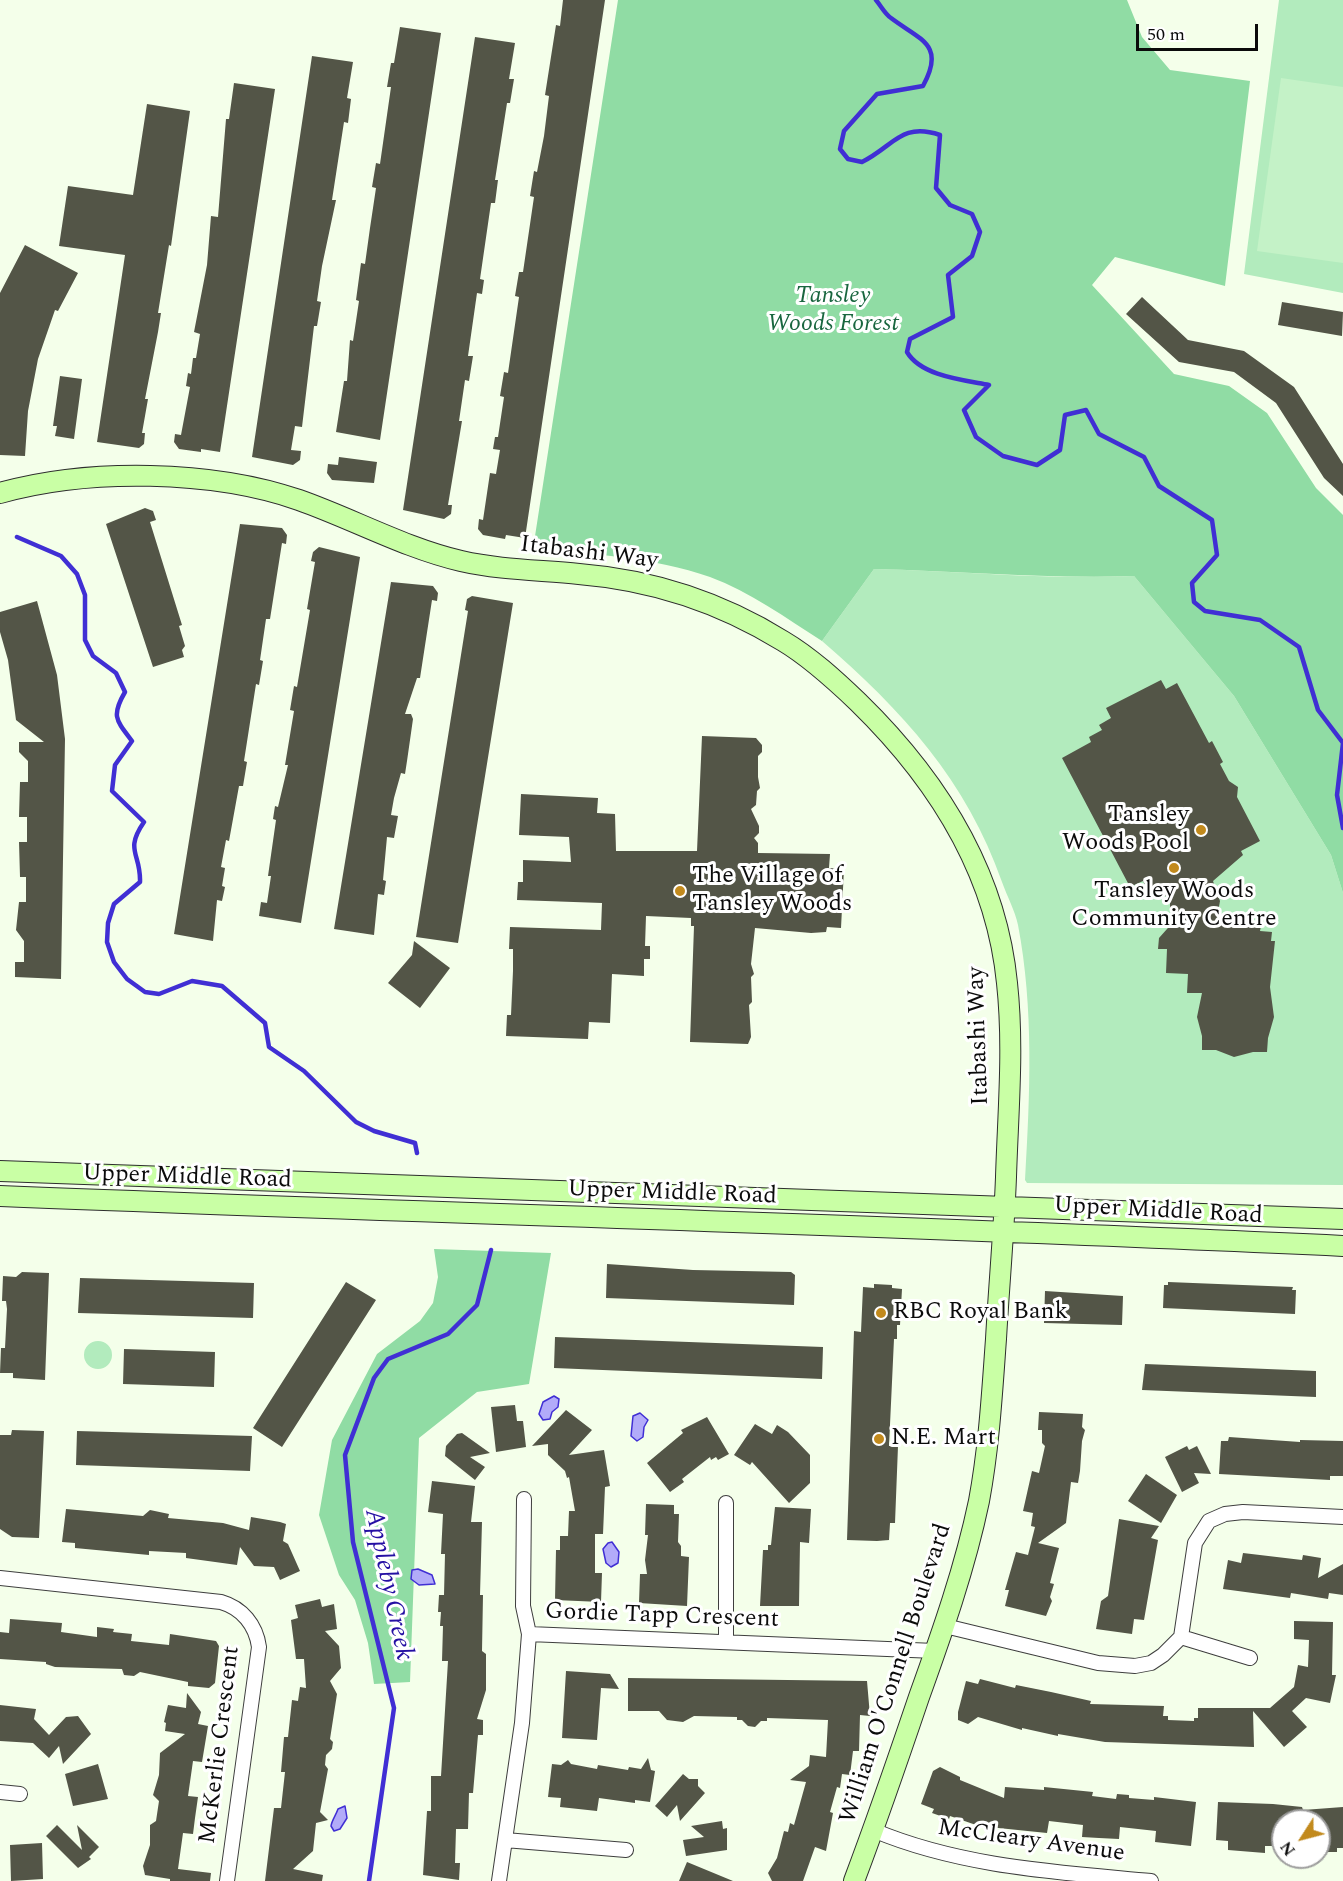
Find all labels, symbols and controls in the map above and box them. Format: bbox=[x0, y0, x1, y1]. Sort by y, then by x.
scale bar bbox=[1139, 12, 1260, 50]
text: 50 m bbox=[1147, 21, 1185, 48]
park label: Tansley Woods Forest bbox=[767, 283, 899, 339]
street label: Itabashi Way bbox=[518, 531, 660, 577]
place label: Tansley Woods Pool bbox=[1062, 802, 1189, 858]
marker: Tansley Woods Pool bbox=[1194, 823, 1208, 837]
marker: Tansley Woods Community Centre bbox=[1167, 861, 1181, 875]
place label: The Village of Tansley Woods bbox=[692, 863, 852, 919]
place label: Tansley Woods Community Centre bbox=[1071, 878, 1277, 934]
marker: The Village of Tansley Woods bbox=[673, 884, 687, 898]
street label: Itabashi Way bbox=[963, 966, 997, 1106]
street label: Upper Middle Road bbox=[82, 1160, 292, 1196]
street label: Upper Middle Road bbox=[567, 1176, 777, 1212]
street label: Upper Middle Road bbox=[1053, 1192, 1263, 1232]
place label: RBC Royal Bank bbox=[893, 1299, 1068, 1327]
marker: RBC Royal Bank bbox=[874, 1306, 888, 1320]
place label: N.E. Mart bbox=[891, 1425, 996, 1453]
marker: N.E. Mart bbox=[872, 1432, 886, 1446]
water label: Appleby Creek bbox=[356, 1506, 418, 1664]
street label: William O'Connell Boulevard bbox=[835, 1520, 959, 1828]
street label: Gordie Tapp Crescent bbox=[544, 1599, 780, 1635]
street label: McKerlie Crescent bbox=[195, 1644, 247, 1846]
north arrow bbox=[1271, 1809, 1331, 1869]
street label: McCleary Avenue bbox=[936, 1815, 1126, 1869]
text: N bbox=[1275, 1836, 1302, 1861]

